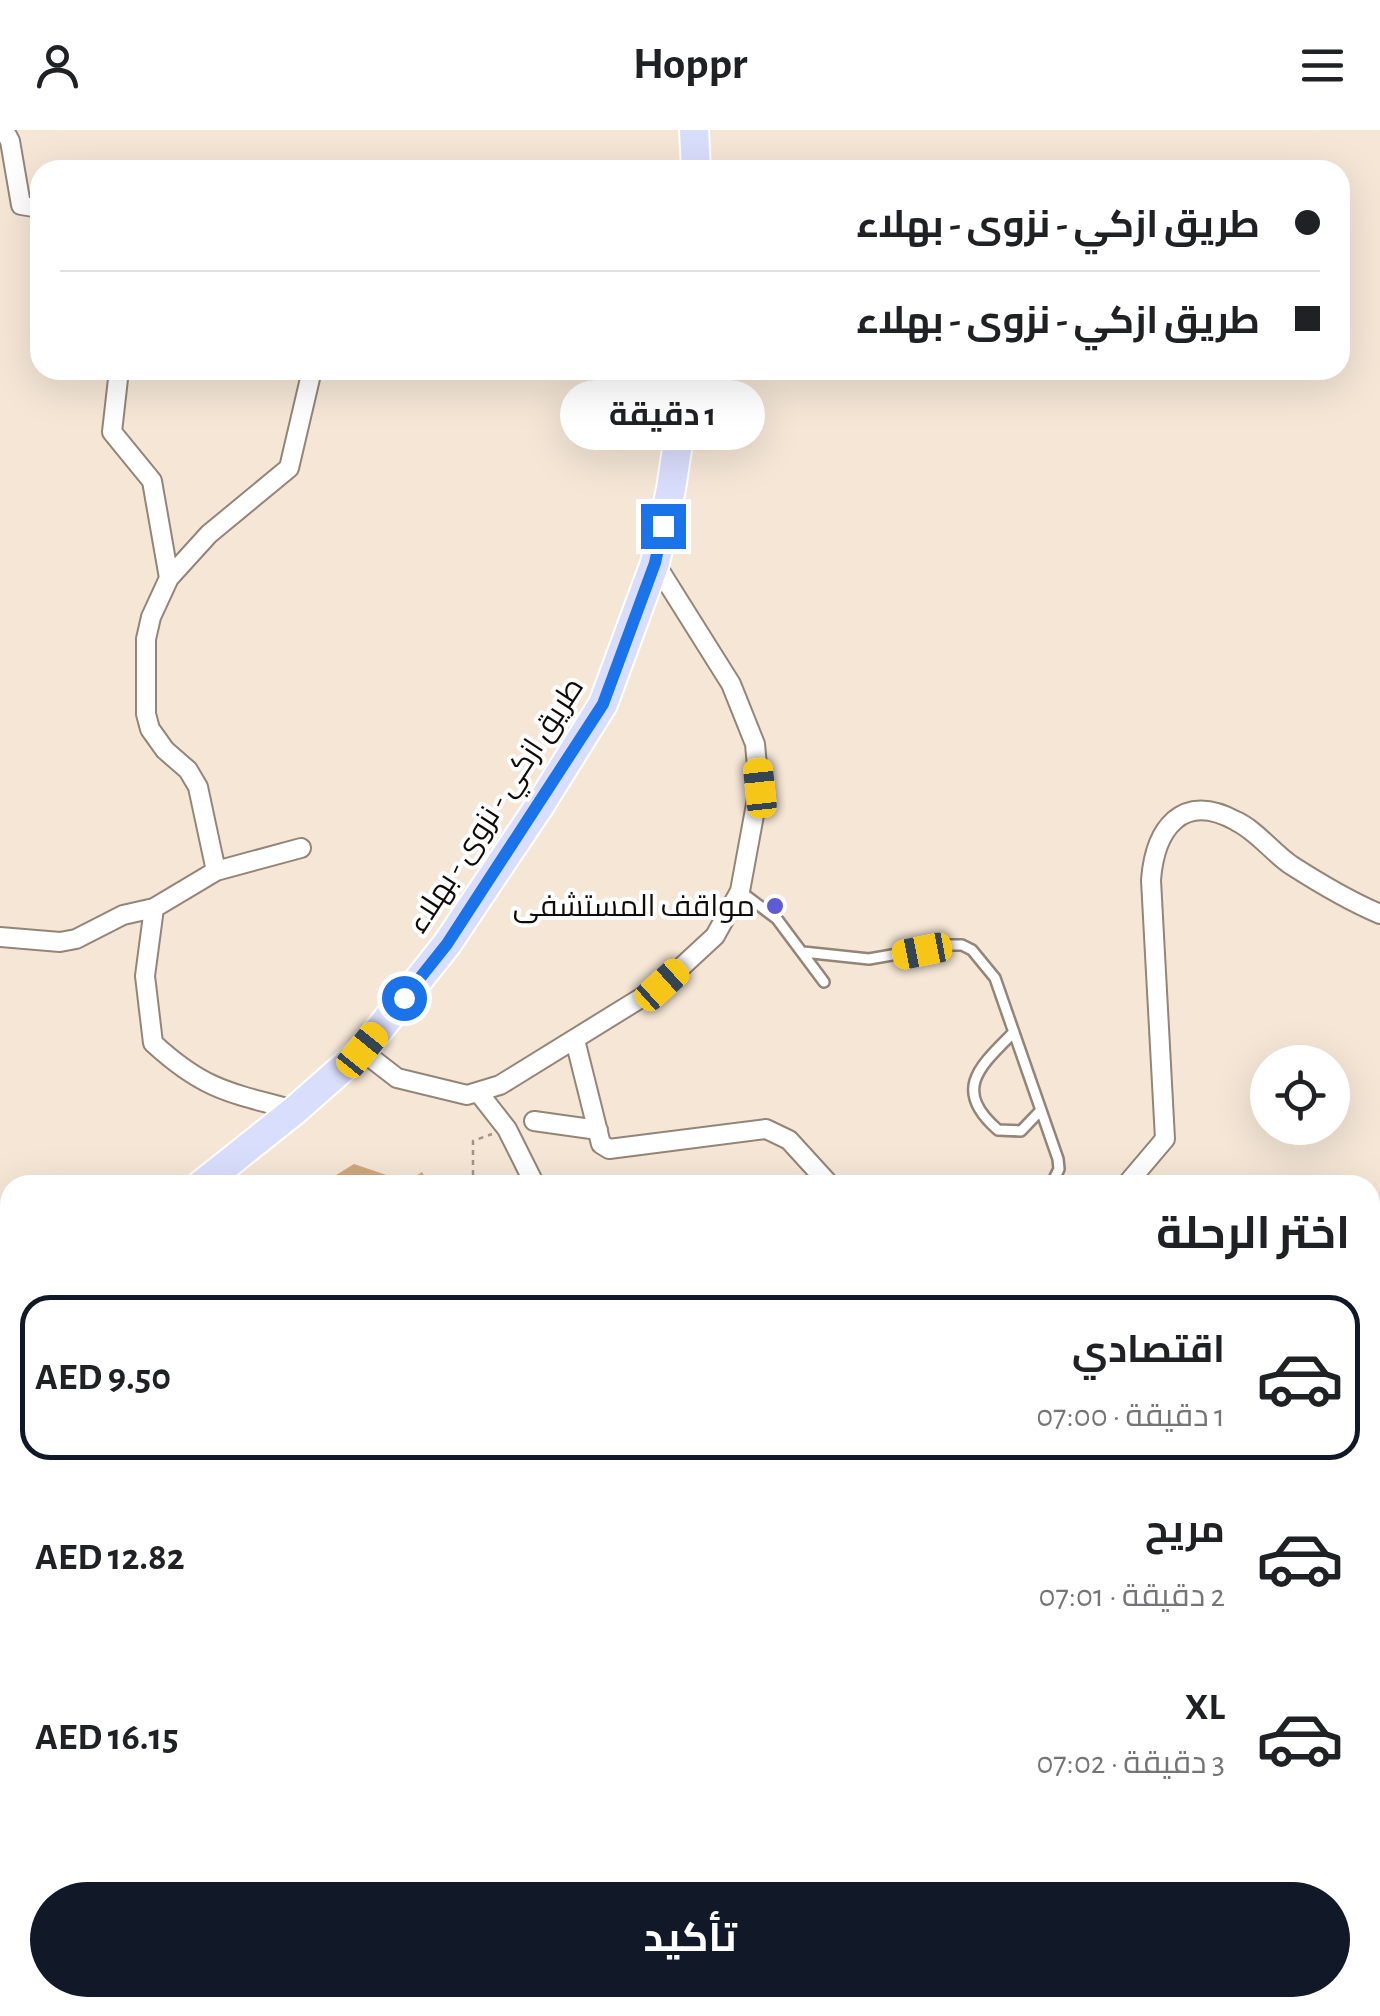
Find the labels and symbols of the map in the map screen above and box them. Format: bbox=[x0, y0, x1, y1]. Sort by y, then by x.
callout: 1 دقيقة bbox=[560, 381, 766, 451]
route end bbox=[641, 504, 686, 549]
street label: طريق ازكي - نزوى - بهلاء bbox=[402, 673, 595, 942]
car bbox=[742, 757, 778, 819]
place label: مواقف المستشفى bbox=[513, 892, 755, 924]
marker: مواقف المستشفى bbox=[764, 895, 786, 917]
car bbox=[890, 931, 954, 971]
car bbox=[630, 954, 694, 1016]
route start bbox=[382, 976, 427, 1021]
car bbox=[331, 1017, 393, 1083]

